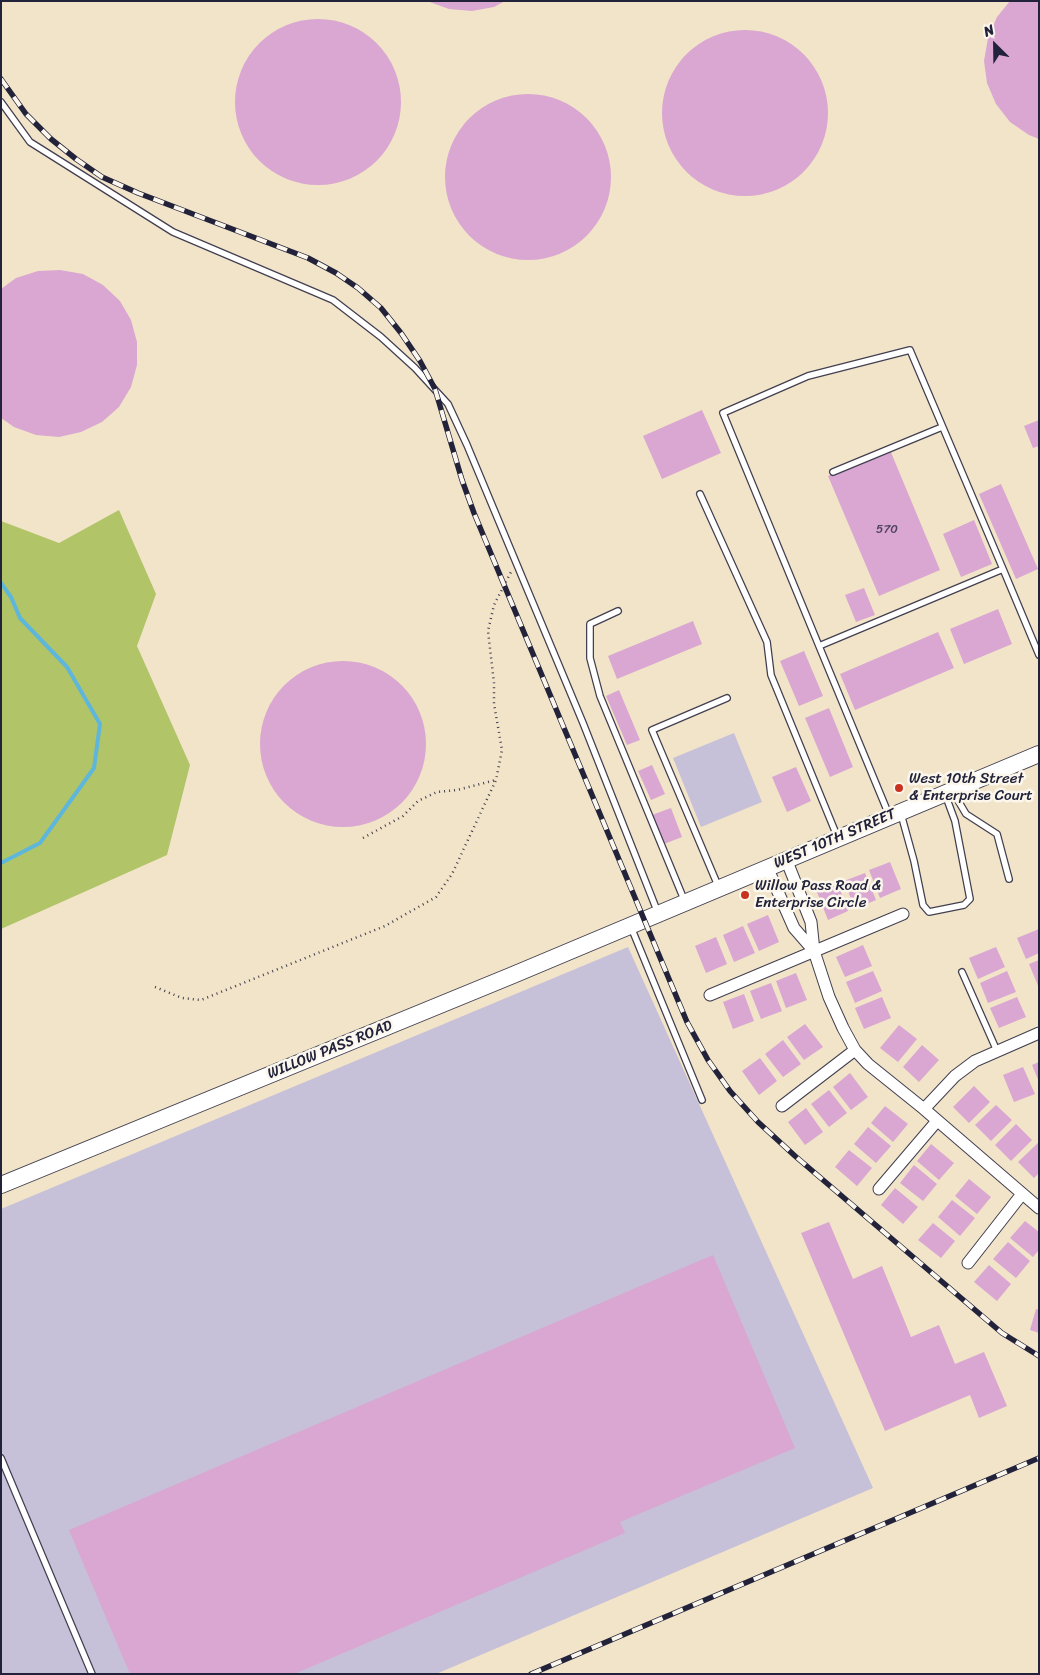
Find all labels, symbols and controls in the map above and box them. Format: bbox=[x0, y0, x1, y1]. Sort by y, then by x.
text: N bbox=[980, 17, 998, 44]
north arrow bbox=[970, 20, 1020, 70]
house number: 570 bbox=[876, 523, 898, 537]
place label: West 10th Street & Enterprise Court bbox=[909, 770, 1032, 805]
marker: West 10th Street & Enterprise Court bbox=[893, 782, 905, 794]
street label: WEST 10TH STREET bbox=[771, 805, 899, 873]
place label: Willow Pass Road & Enterprise Circle bbox=[755, 877, 881, 912]
marker: Willow Pass Road & Enterprise Circle bbox=[739, 889, 751, 901]
street label: WILLOW PASS ROAD bbox=[265, 1017, 395, 1083]

